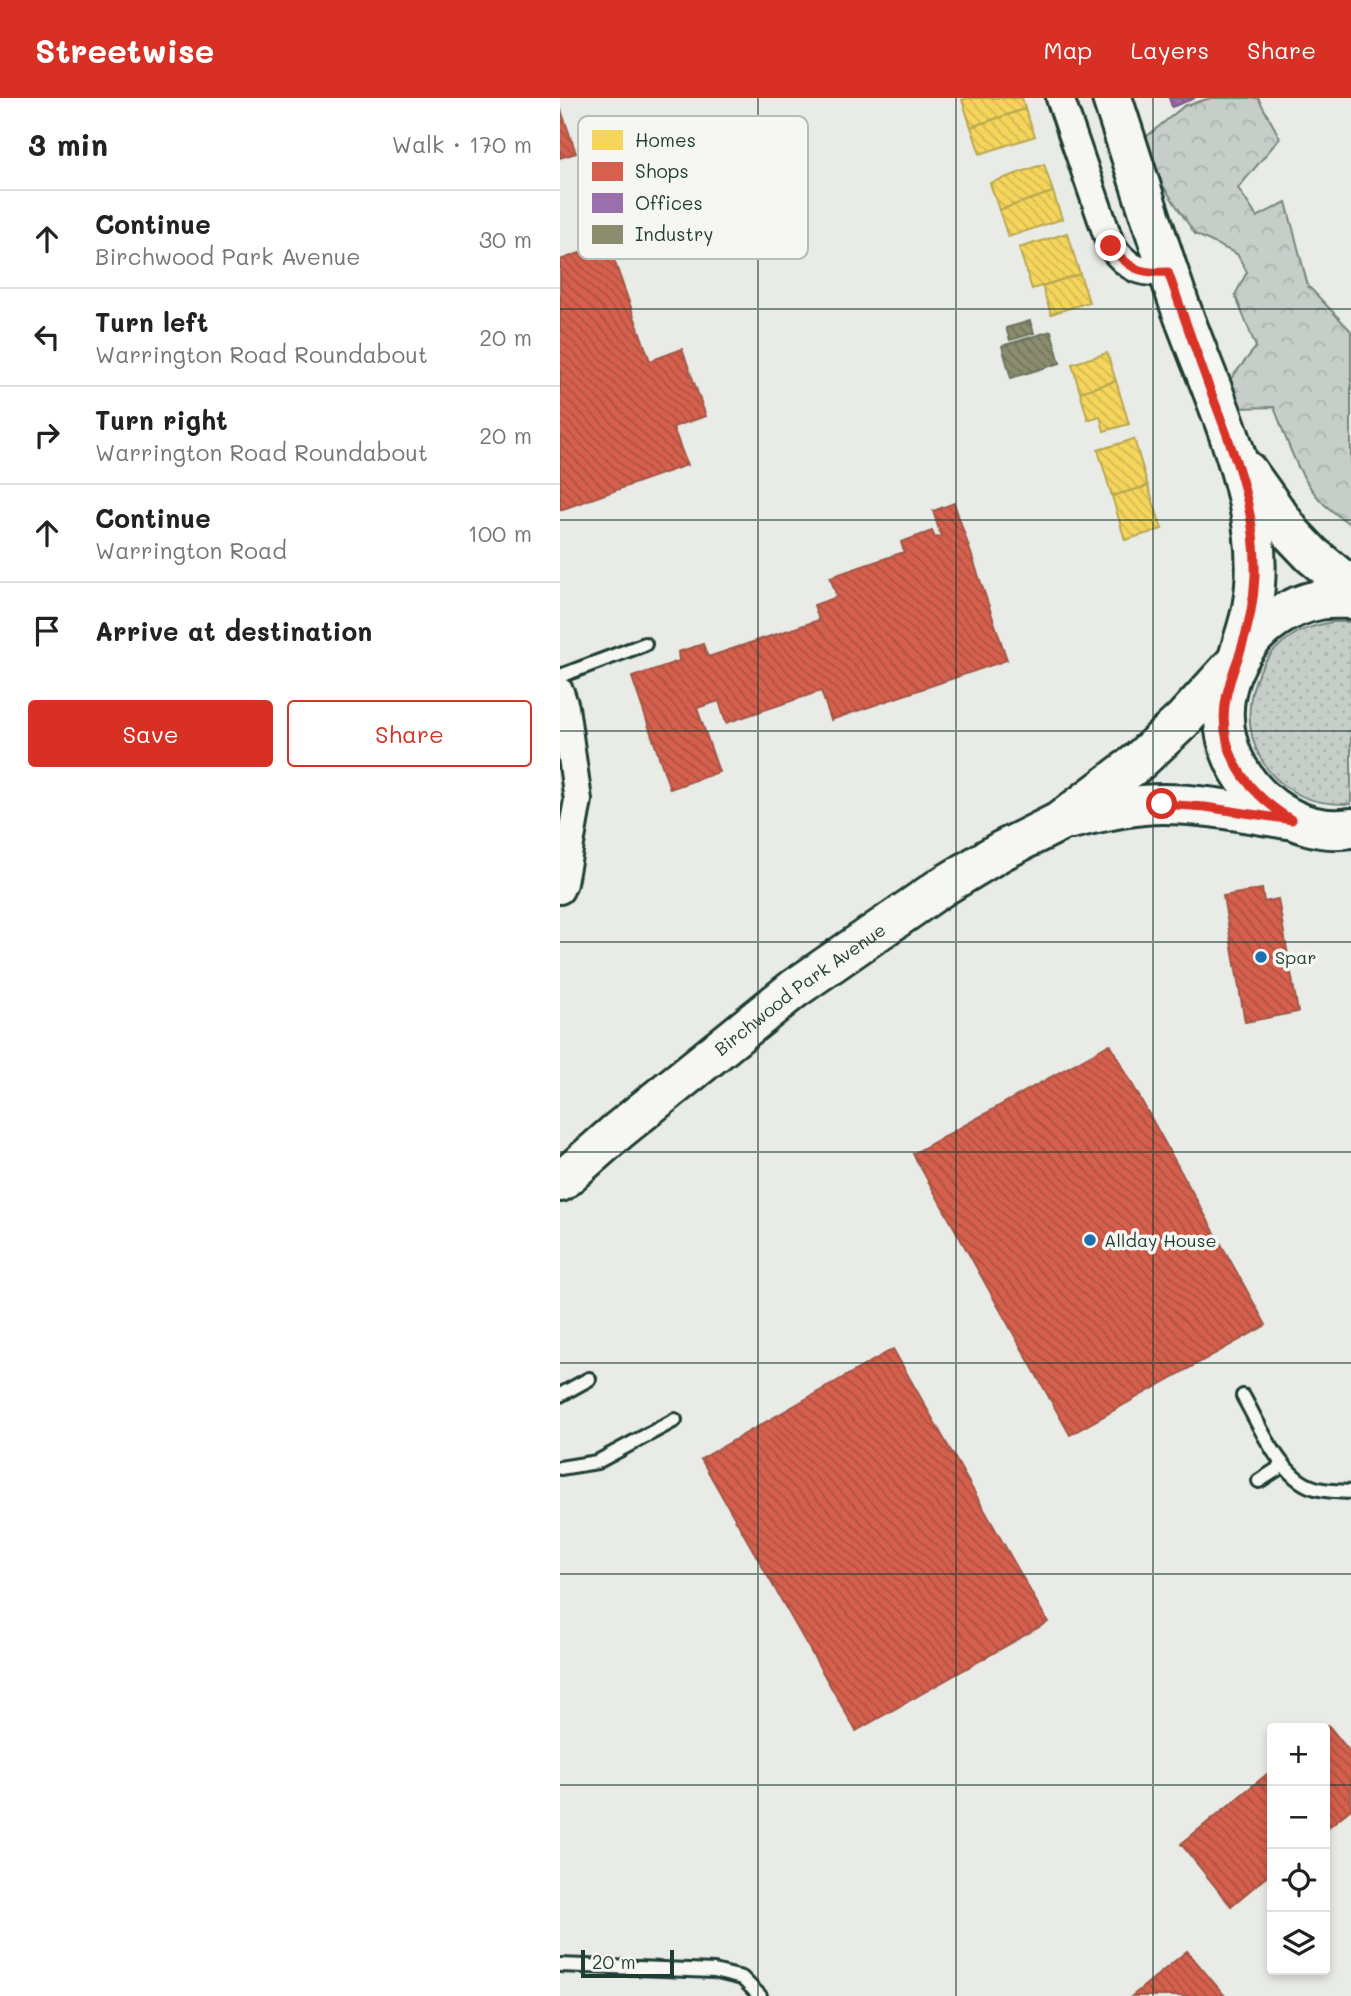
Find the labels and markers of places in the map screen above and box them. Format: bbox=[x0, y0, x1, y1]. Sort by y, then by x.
place label: Spar bbox=[1275, 945, 1317, 969]
marker: Spar bbox=[1253, 949, 1269, 965]
place label: Allday House bbox=[1104, 1228, 1217, 1252]
marker: Allday House bbox=[1082, 1232, 1098, 1248]

